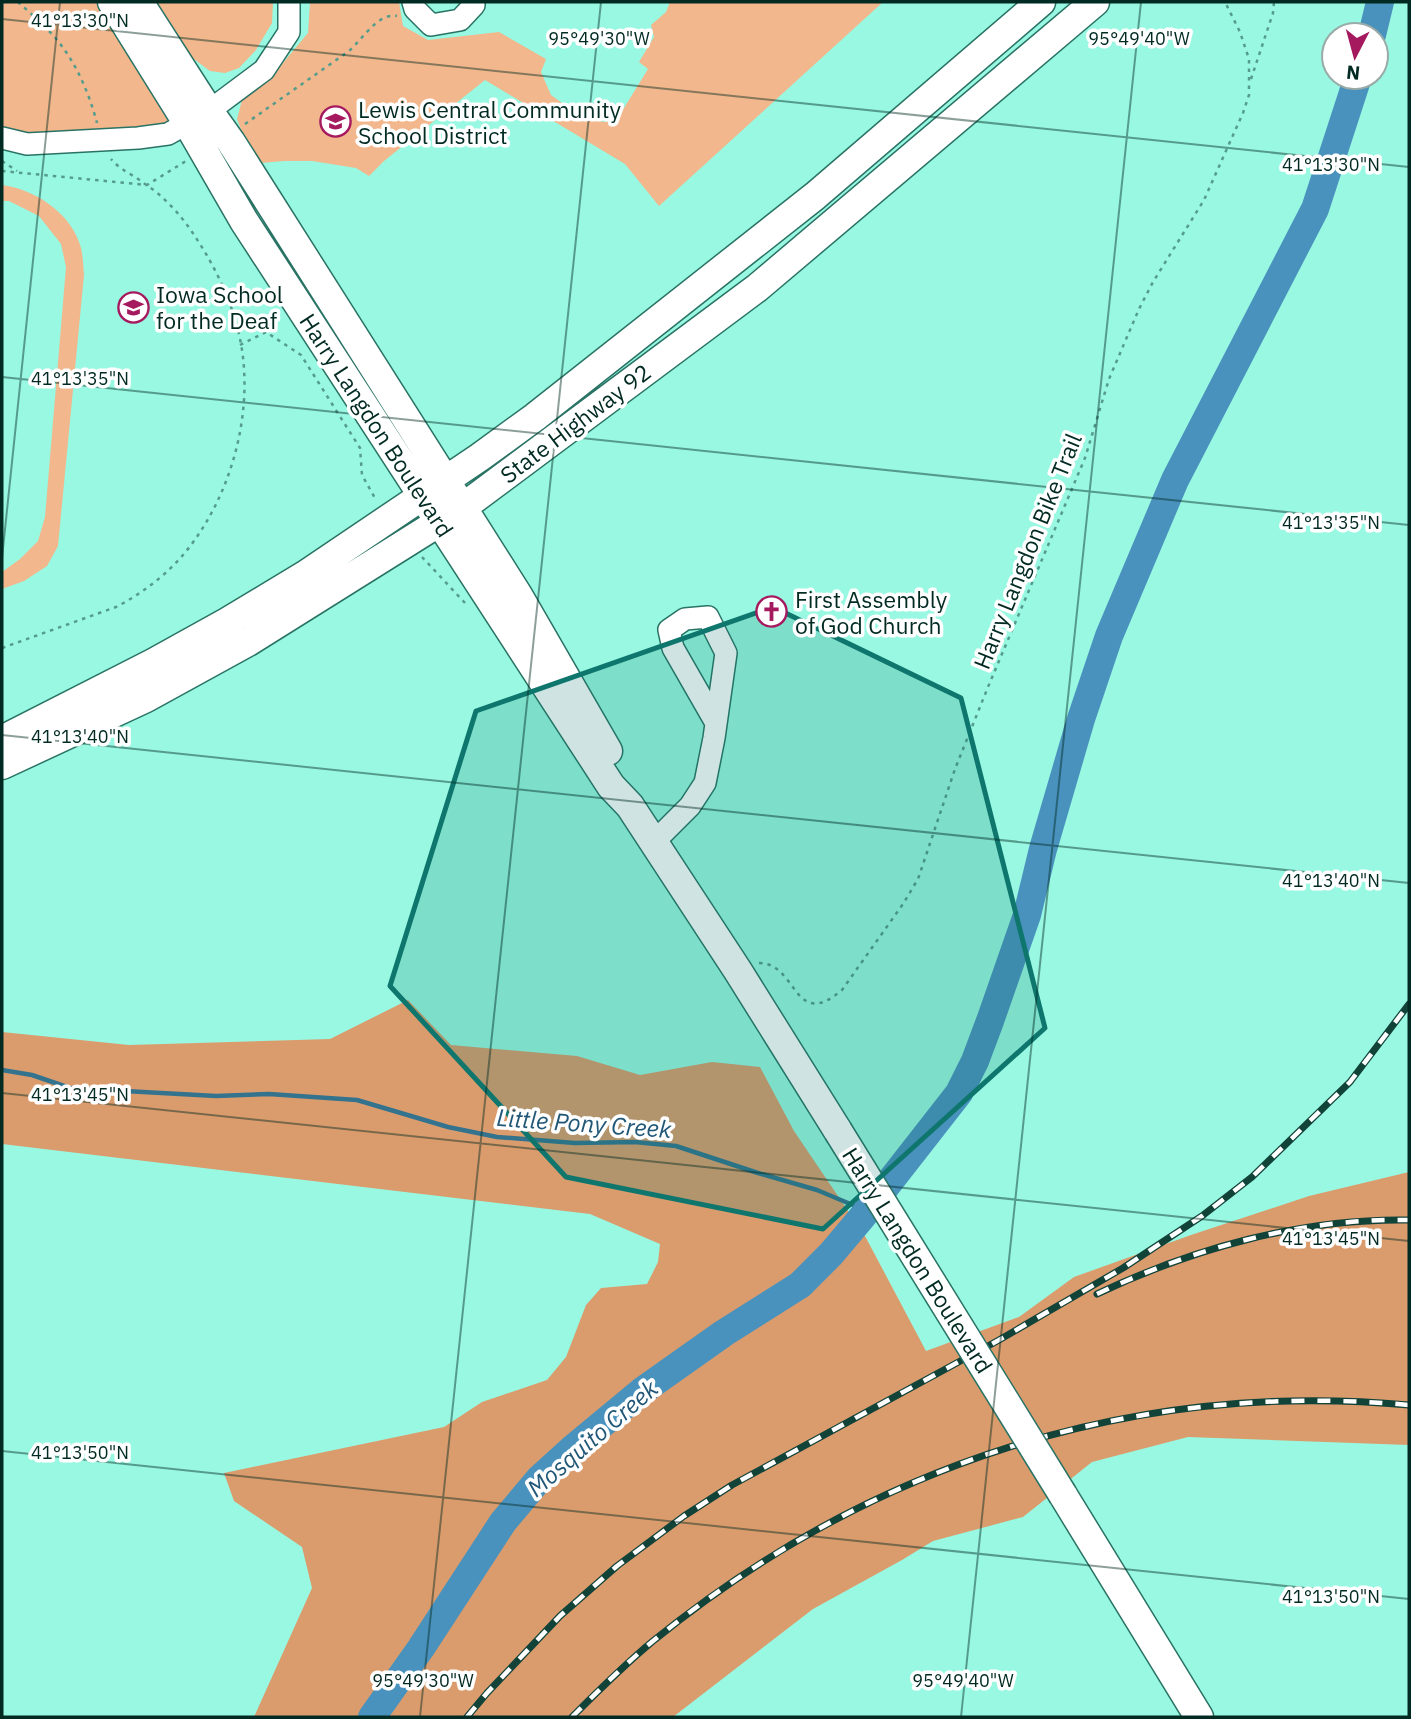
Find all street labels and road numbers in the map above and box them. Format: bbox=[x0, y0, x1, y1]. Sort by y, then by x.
street label: Harry Langdon Boulevard bbox=[293, 307, 461, 543]
street label: State Highway 92 bbox=[494, 357, 656, 489]
street label: Harry Langdon Bike Trail bbox=[966, 429, 1088, 673]
street label: Harry Langdon Boulevard bbox=[836, 1141, 1000, 1379]

